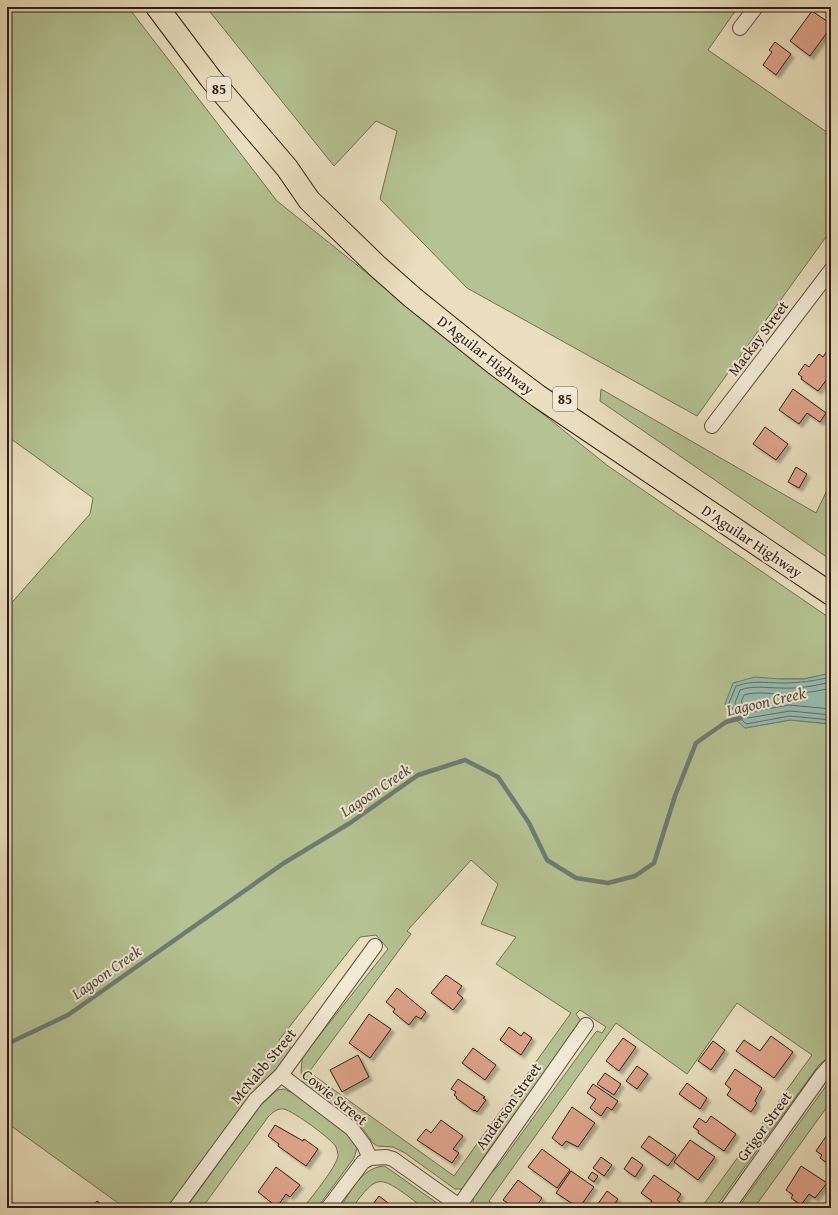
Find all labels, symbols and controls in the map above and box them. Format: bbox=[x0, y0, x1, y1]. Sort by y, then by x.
road number: 85 bbox=[207, 77, 231, 101]
street label: Mackay Street bbox=[723, 295, 794, 380]
street label: D'Aguilar Highway bbox=[433, 310, 539, 400]
road number: 85 bbox=[553, 387, 577, 411]
street label: D'Aguilar Highway bbox=[697, 499, 807, 583]
water label: Lagoon Creek bbox=[723, 680, 809, 722]
water label: Lagoon Creek bbox=[334, 757, 416, 823]
water label: Lagoon Creek bbox=[65, 939, 146, 1006]
street label: McNabb Street bbox=[225, 1023, 301, 1108]
street label: Anderson Street bbox=[470, 1058, 546, 1154]
street label: Cowie Street bbox=[298, 1064, 373, 1130]
street label: Grigor Street bbox=[731, 1086, 797, 1165]

